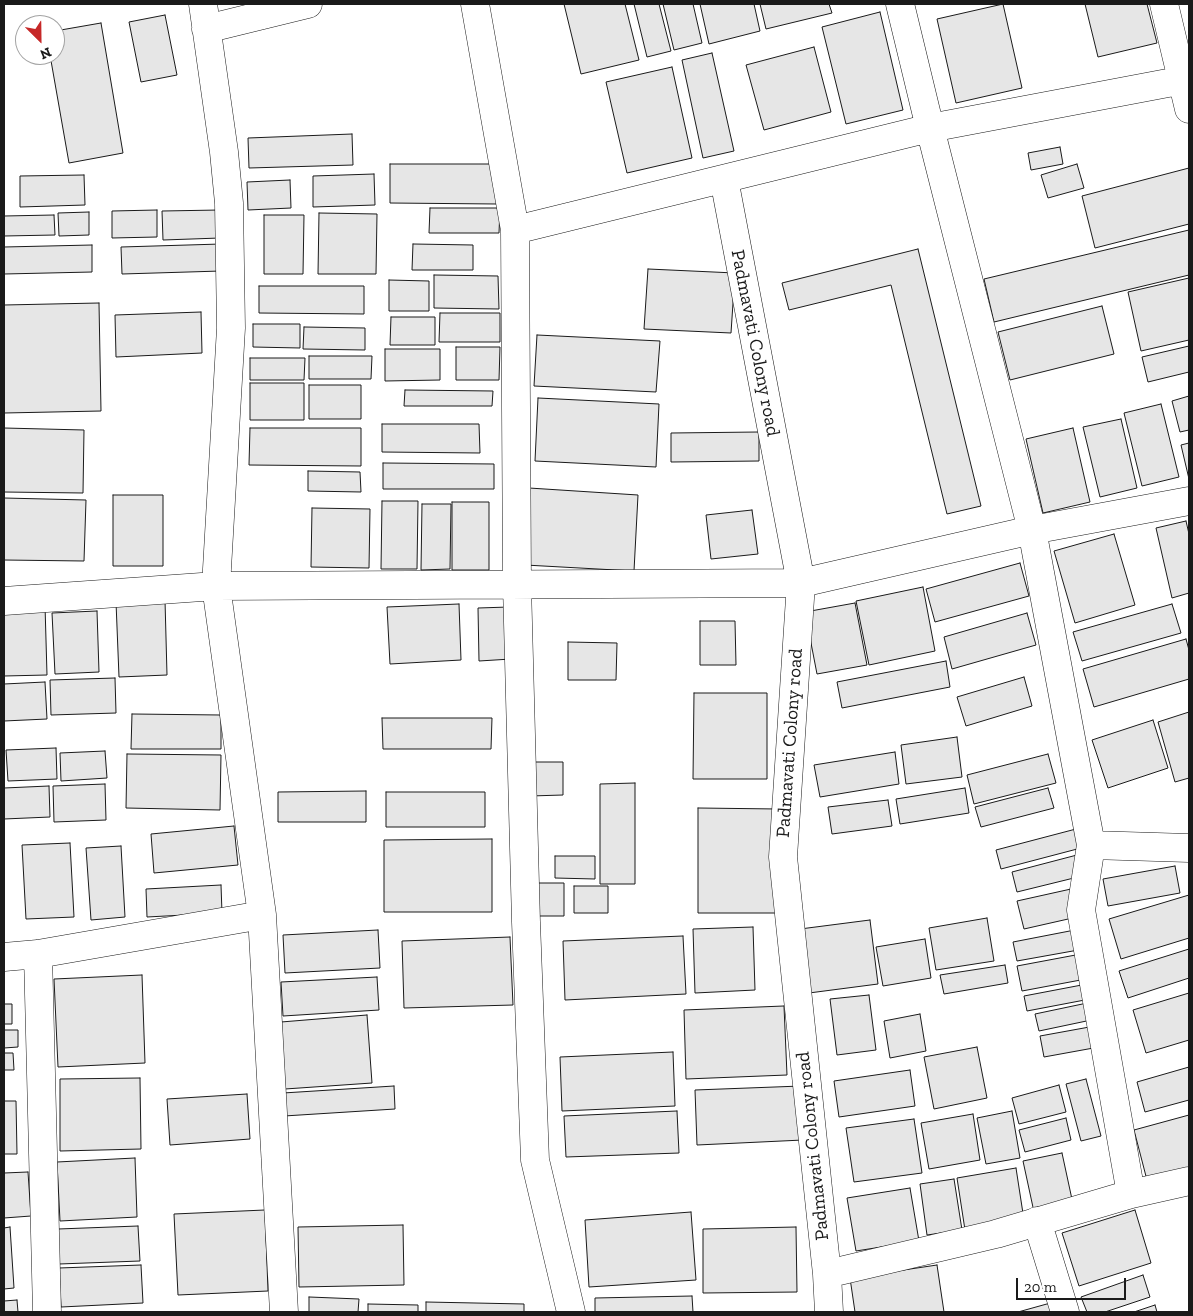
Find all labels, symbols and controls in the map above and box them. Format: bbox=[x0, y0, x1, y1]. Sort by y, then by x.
north arrow bbox=[15, 15, 65, 65]
text: N bbox=[37, 43, 54, 63]
street label: Padmavati Colony road bbox=[726, 248, 784, 438]
street label: Padmavati Colony road bbox=[772, 648, 808, 838]
street label: Padmavati Colony road bbox=[792, 1050, 834, 1242]
scale bar bbox=[1018, 1268, 1128, 1300]
text: 20 m bbox=[1024, 1278, 1057, 1296]

